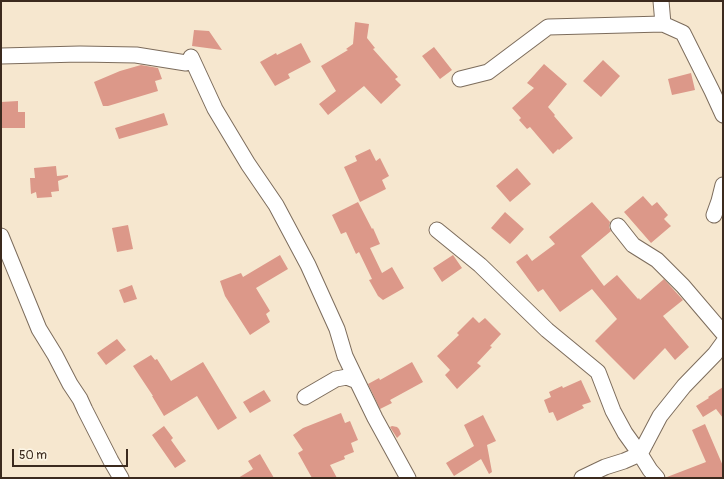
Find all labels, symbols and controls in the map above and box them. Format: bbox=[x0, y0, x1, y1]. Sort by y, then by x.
scale bar bbox=[14, 441, 130, 467]
text: 50 m bbox=[19, 448, 47, 463]

